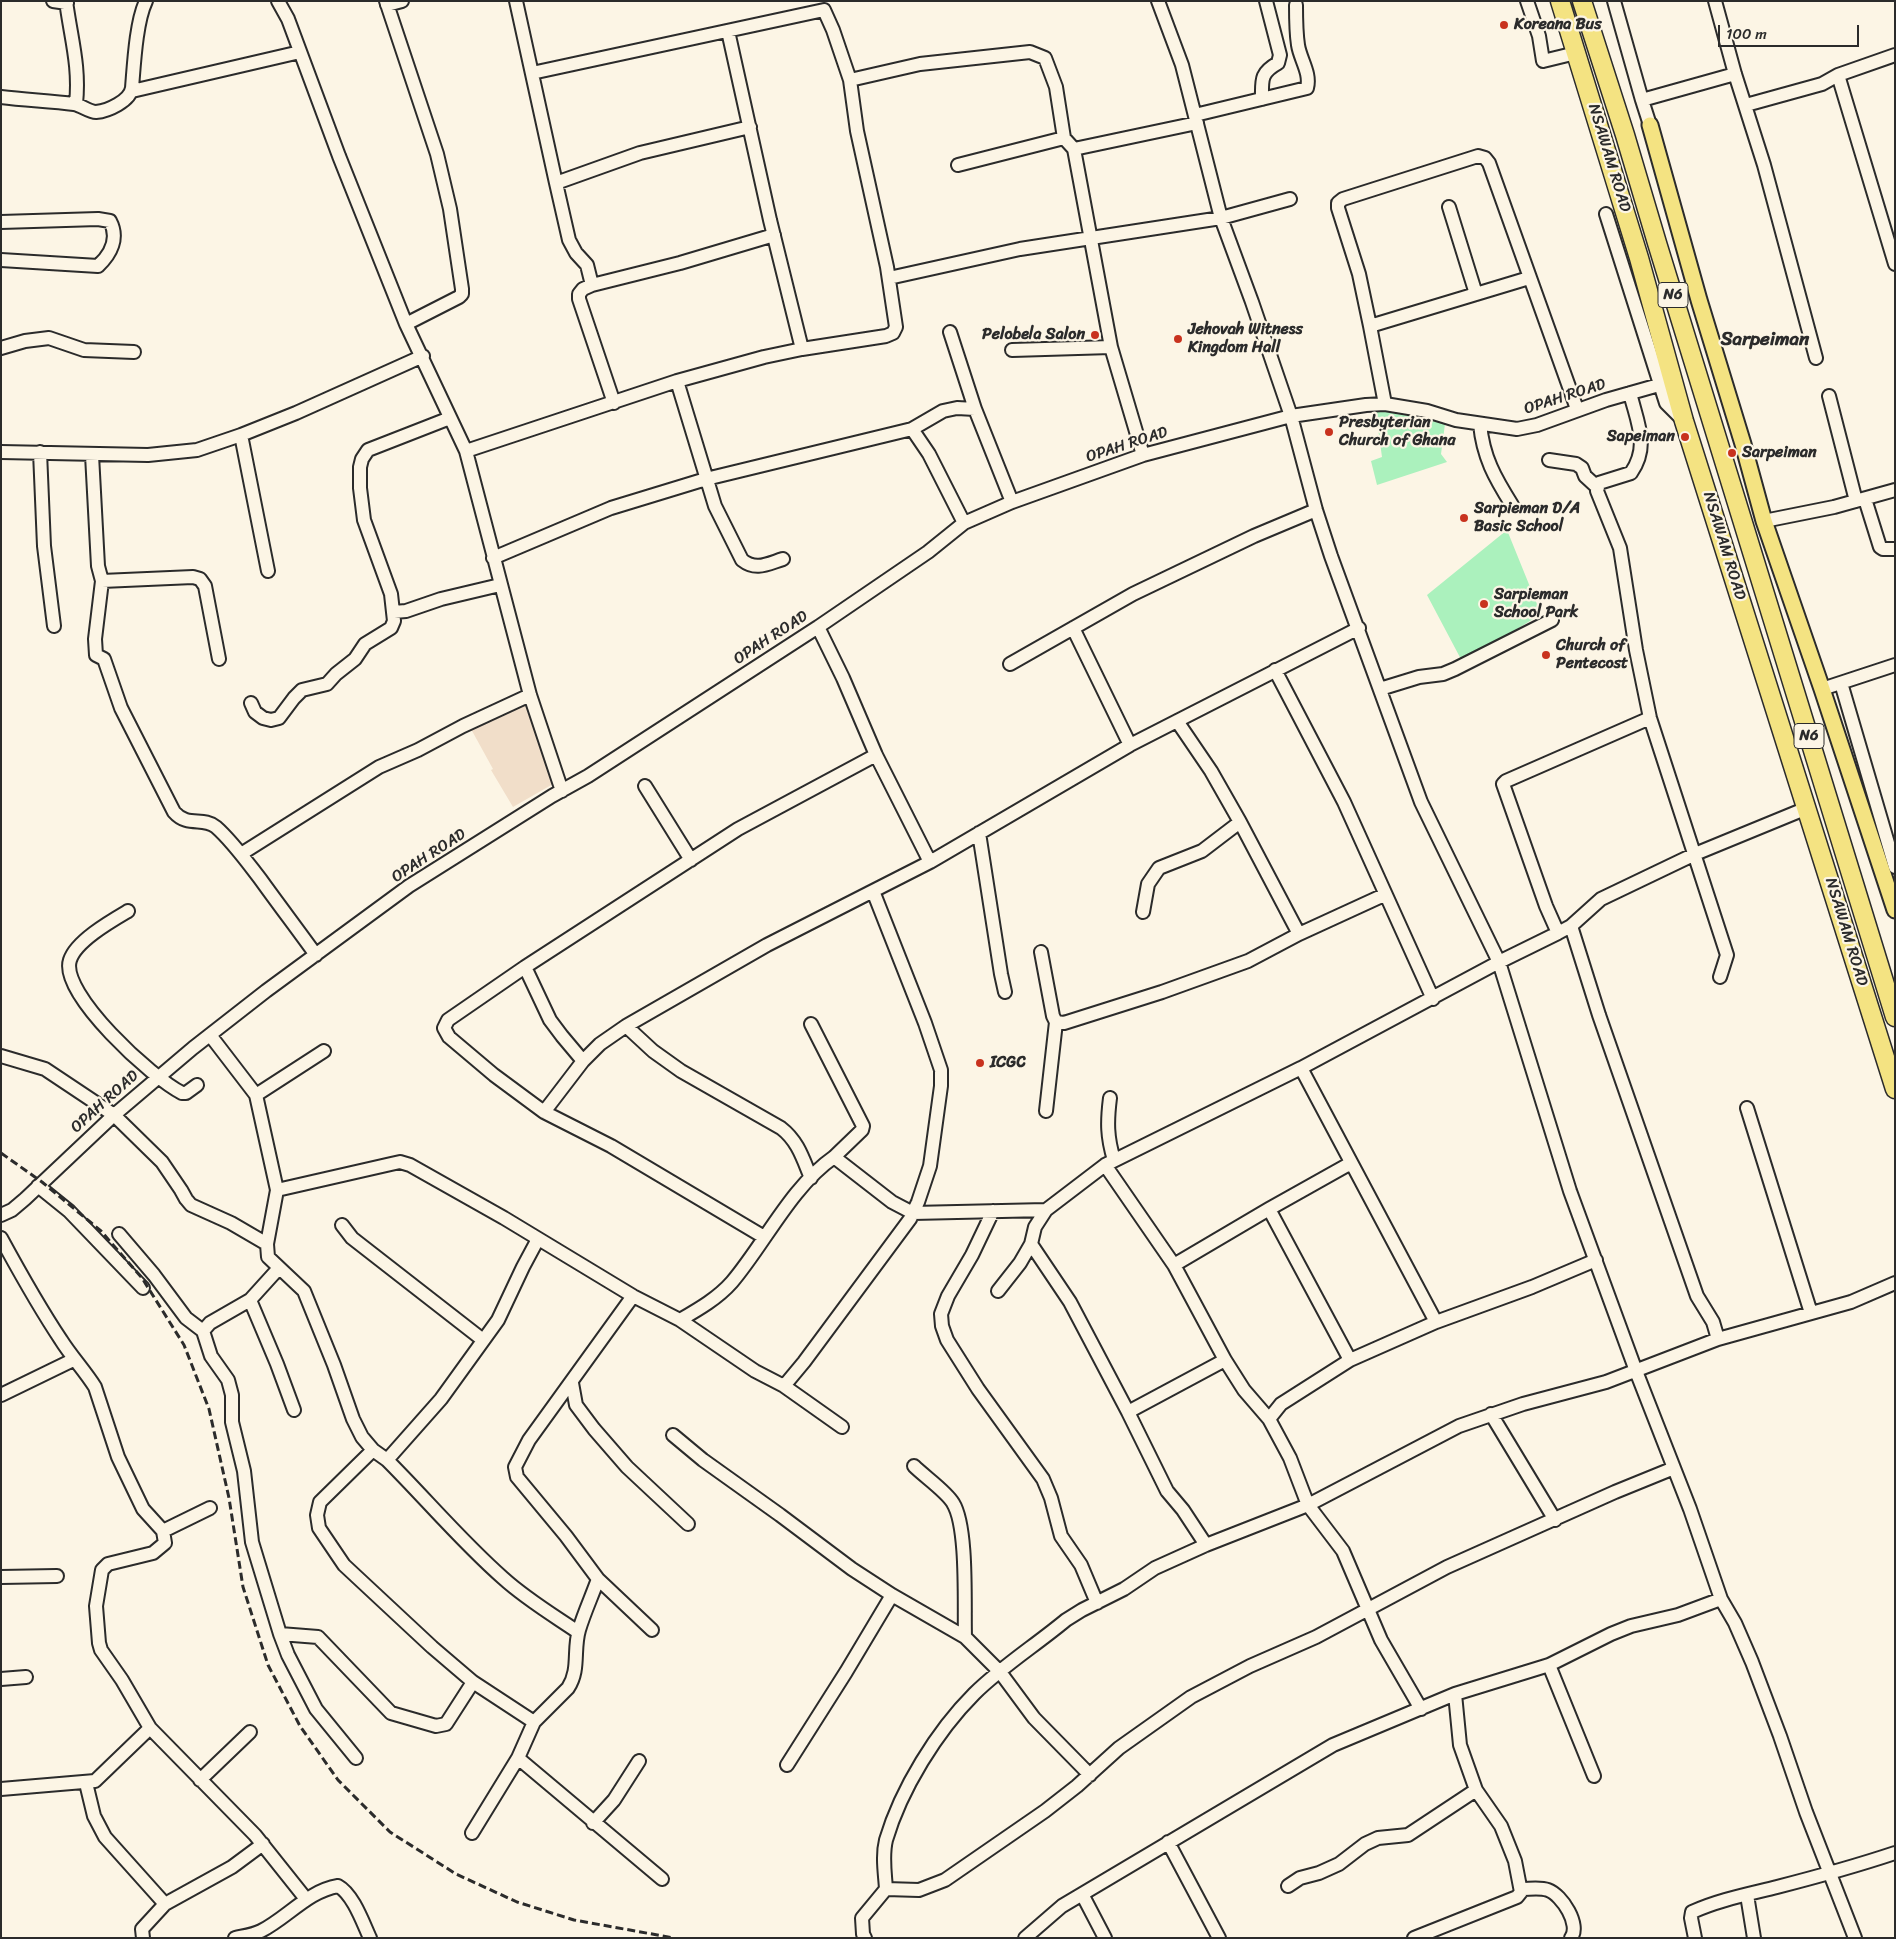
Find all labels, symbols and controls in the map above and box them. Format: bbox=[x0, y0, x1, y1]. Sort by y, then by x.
place label: Koreana Bus bbox=[1514, 15, 1602, 35]
scale bar bbox=[1721, 15, 1862, 47]
marker: Koreana Bus bbox=[1498, 19, 1510, 31]
text: 100 m bbox=[1726, 21, 1767, 47]
street label: NSAWAM ROAD bbox=[1583, 102, 1635, 214]
road number: N6 bbox=[1658, 282, 1688, 308]
place label: Jehovah Witness Kingdom Hall bbox=[1188, 320, 1303, 358]
place label: Pelobela Salon bbox=[982, 325, 1085, 345]
marker: Pelobela Salon bbox=[1089, 329, 1101, 341]
district label: Sarpeiman bbox=[1721, 329, 1809, 351]
marker: Jehovah Witness Kingdom Hall bbox=[1172, 333, 1184, 345]
street label: OPAH ROAD bbox=[1522, 375, 1608, 419]
place label: Presbyterian Church of Ghana bbox=[1339, 413, 1455, 451]
street label: OPAH ROAD bbox=[1084, 423, 1170, 467]
marker: Presbyterian Church of Ghana bbox=[1323, 426, 1335, 438]
place label: Sapeiman bbox=[1607, 427, 1675, 447]
marker: Sapeiman bbox=[1679, 431, 1691, 443]
place label: Sarpeiman bbox=[1742, 443, 1817, 463]
marker: Sarpeiman bbox=[1726, 447, 1738, 459]
street label: NSAWAM ROAD bbox=[1698, 490, 1750, 602]
place label: Sarpieman D/A Basic School bbox=[1474, 499, 1580, 537]
marker: Sarpieman D/A Basic School bbox=[1458, 512, 1470, 524]
place label: Sarpieman School Park bbox=[1494, 585, 1578, 623]
marker: Sarpieman School Park bbox=[1478, 598, 1490, 610]
street label: OPAH ROAD bbox=[730, 607, 812, 669]
place label: Church of Pentecost bbox=[1556, 636, 1628, 674]
marker: Church of Pentecost bbox=[1540, 649, 1552, 661]
road number: N6 bbox=[1794, 724, 1824, 748]
street label: OPAH ROAD bbox=[388, 825, 470, 887]
street label: NSAWAM ROAD bbox=[1820, 876, 1872, 988]
place label: ICGC bbox=[990, 1053, 1026, 1073]
marker: ICGC bbox=[974, 1057, 986, 1069]
street label: OPAH ROAD bbox=[67, 1067, 143, 1137]

